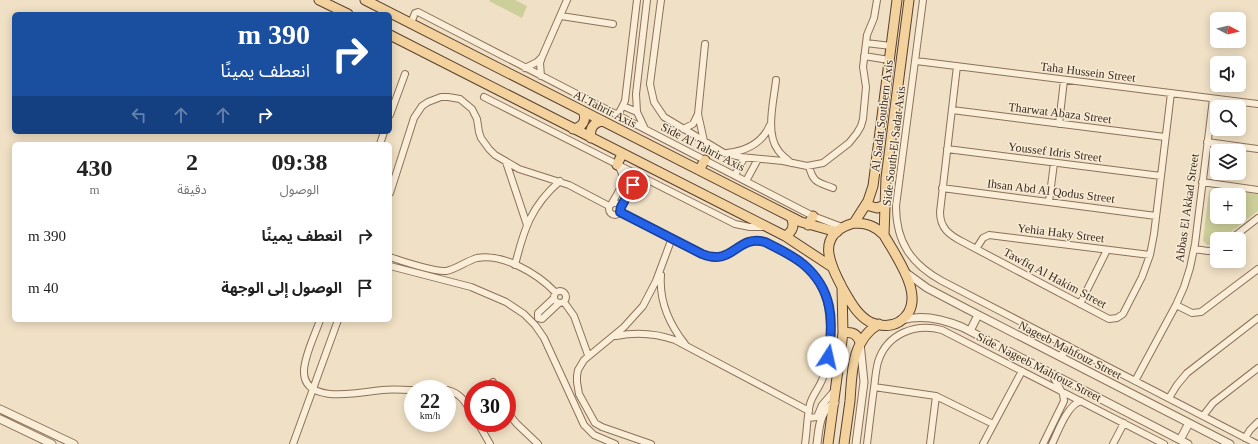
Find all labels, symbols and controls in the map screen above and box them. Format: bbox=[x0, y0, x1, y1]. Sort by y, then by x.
north arrow bbox=[1210, 12, 1246, 48]
map controls bbox=[1210, 12, 1246, 268]
text: 390 m bbox=[238, 19, 310, 50]
icon: right bbox=[324, 28, 376, 80]
button: sound bbox=[1210, 56, 1246, 92]
street label: Al Sadat Southern Axis bbox=[868, 59, 896, 173]
street label: Taha Hussein Street bbox=[1040, 59, 1137, 85]
text: انعطف يمينًا bbox=[221, 61, 310, 81]
street label: Side South El Sadat Axis bbox=[880, 85, 908, 207]
street label: Al Tahrir Axis bbox=[571, 87, 639, 131]
street label: Tharwat Abaza Street bbox=[1008, 100, 1113, 126]
button: search bbox=[1210, 100, 1246, 136]
icon: left bbox=[128, 104, 150, 126]
icon: ahead bbox=[170, 104, 192, 126]
icon: ahead bbox=[212, 104, 234, 126]
icon: right bbox=[254, 104, 276, 126]
street label: Side Al Tahrir Axis bbox=[659, 120, 748, 174]
street label: Youssef Idris Street bbox=[1007, 139, 1103, 165]
button: layers bbox=[1210, 144, 1246, 180]
text: 2 bbox=[186, 149, 198, 175]
text: 09:38 bbox=[271, 149, 327, 175]
street label: Abbas El Akkad Street bbox=[1172, 152, 1202, 263]
text: 430 bbox=[77, 155, 113, 181]
pin bbox=[616, 168, 650, 202]
icon: arrive bbox=[622, 174, 644, 196]
street label: Ihsan Abd Al Qodus Street bbox=[986, 176, 1116, 206]
text: m bbox=[90, 182, 100, 197]
text: دقيقة bbox=[177, 182, 207, 197]
text: الوصول bbox=[280, 182, 319, 197]
button: + bbox=[1210, 188, 1246, 224]
street label: Yehia Haky Street bbox=[1017, 221, 1106, 245]
icon: right bbox=[354, 225, 376, 247]
text: 390 m bbox=[28, 228, 66, 244]
text: انعطف يمينًا bbox=[262, 228, 342, 244]
button: − bbox=[1210, 232, 1246, 268]
street label: Tawfiq Al Hakim Street bbox=[1001, 245, 1110, 311]
icon: arrive bbox=[354, 277, 376, 299]
text: 40 m bbox=[28, 280, 58, 296]
text: الوصول إلى الوجهة bbox=[221, 280, 342, 296]
street label: Nageeb Mahfouz Street bbox=[1016, 318, 1125, 382]
street label: Side Nageeb Mahfouz Street bbox=[974, 329, 1104, 405]
position arrow bbox=[807, 336, 849, 378]
speed limit sign: 30 bbox=[464, 380, 516, 432]
text: 22 bbox=[420, 390, 440, 412]
text: km/h bbox=[420, 410, 440, 421]

